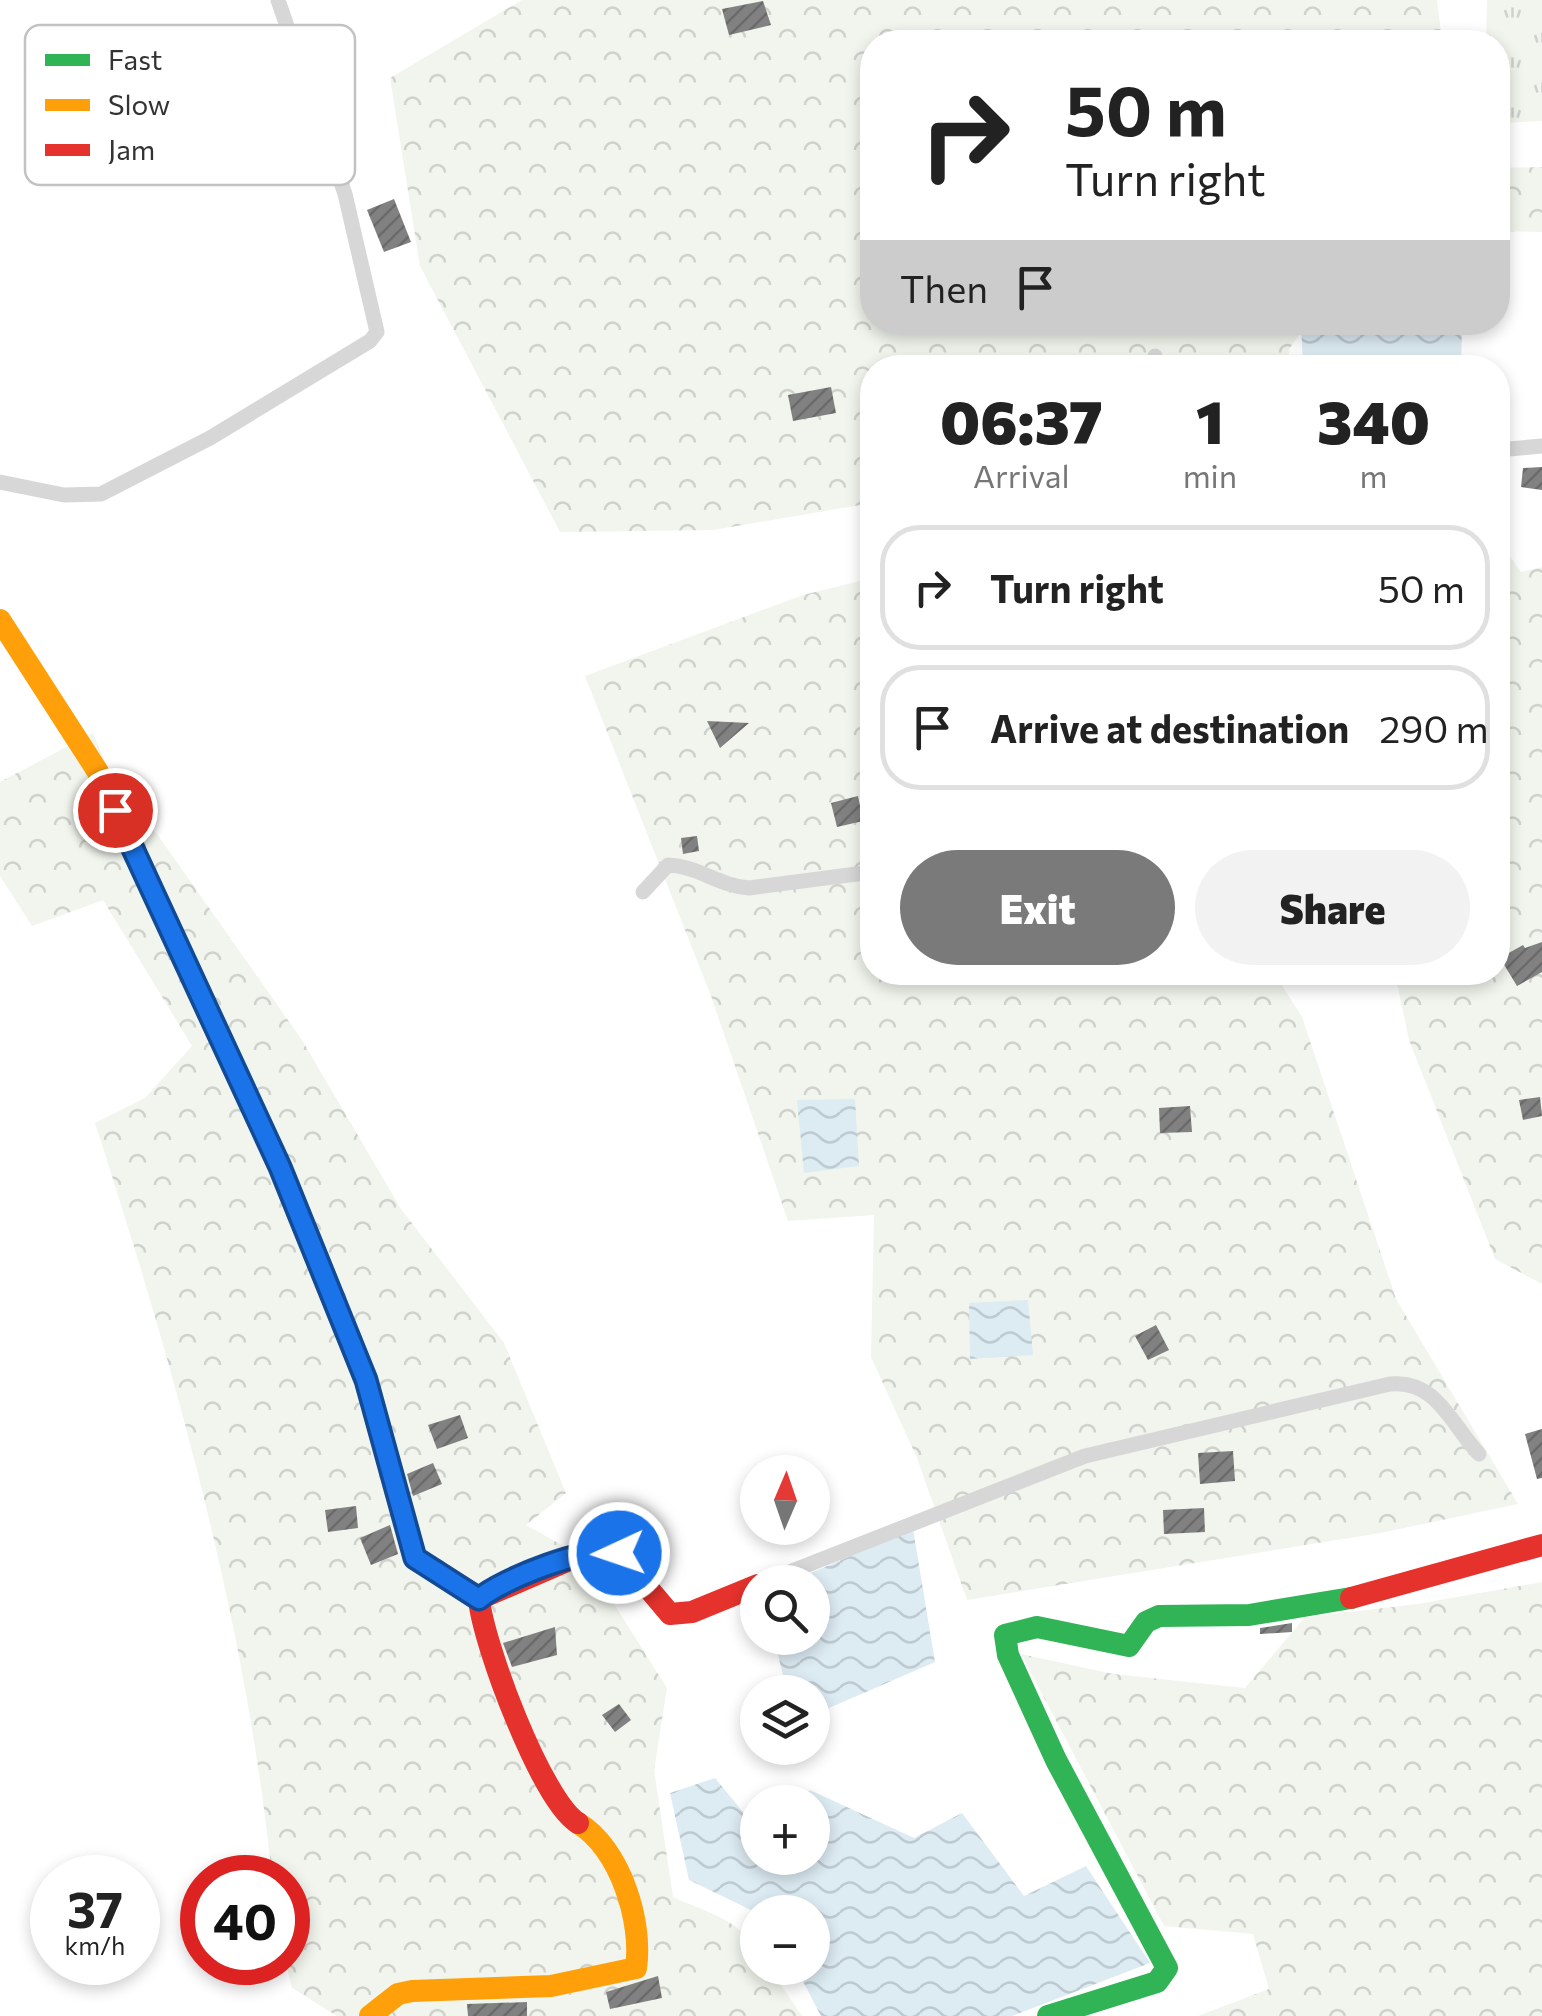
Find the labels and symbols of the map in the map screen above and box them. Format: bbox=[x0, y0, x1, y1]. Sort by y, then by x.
legend bbox=[25, 25, 355, 185]
text: Fast bbox=[108, 42, 162, 76]
text: Slow bbox=[108, 87, 170, 121]
text: Jam bbox=[108, 132, 155, 166]
pin bbox=[73, 768, 158, 853]
north arrow bbox=[740, 1455, 830, 1545]
position arrow bbox=[567, 1501, 671, 1605]
speed limit sign: 40 bbox=[180, 1855, 310, 1985]

